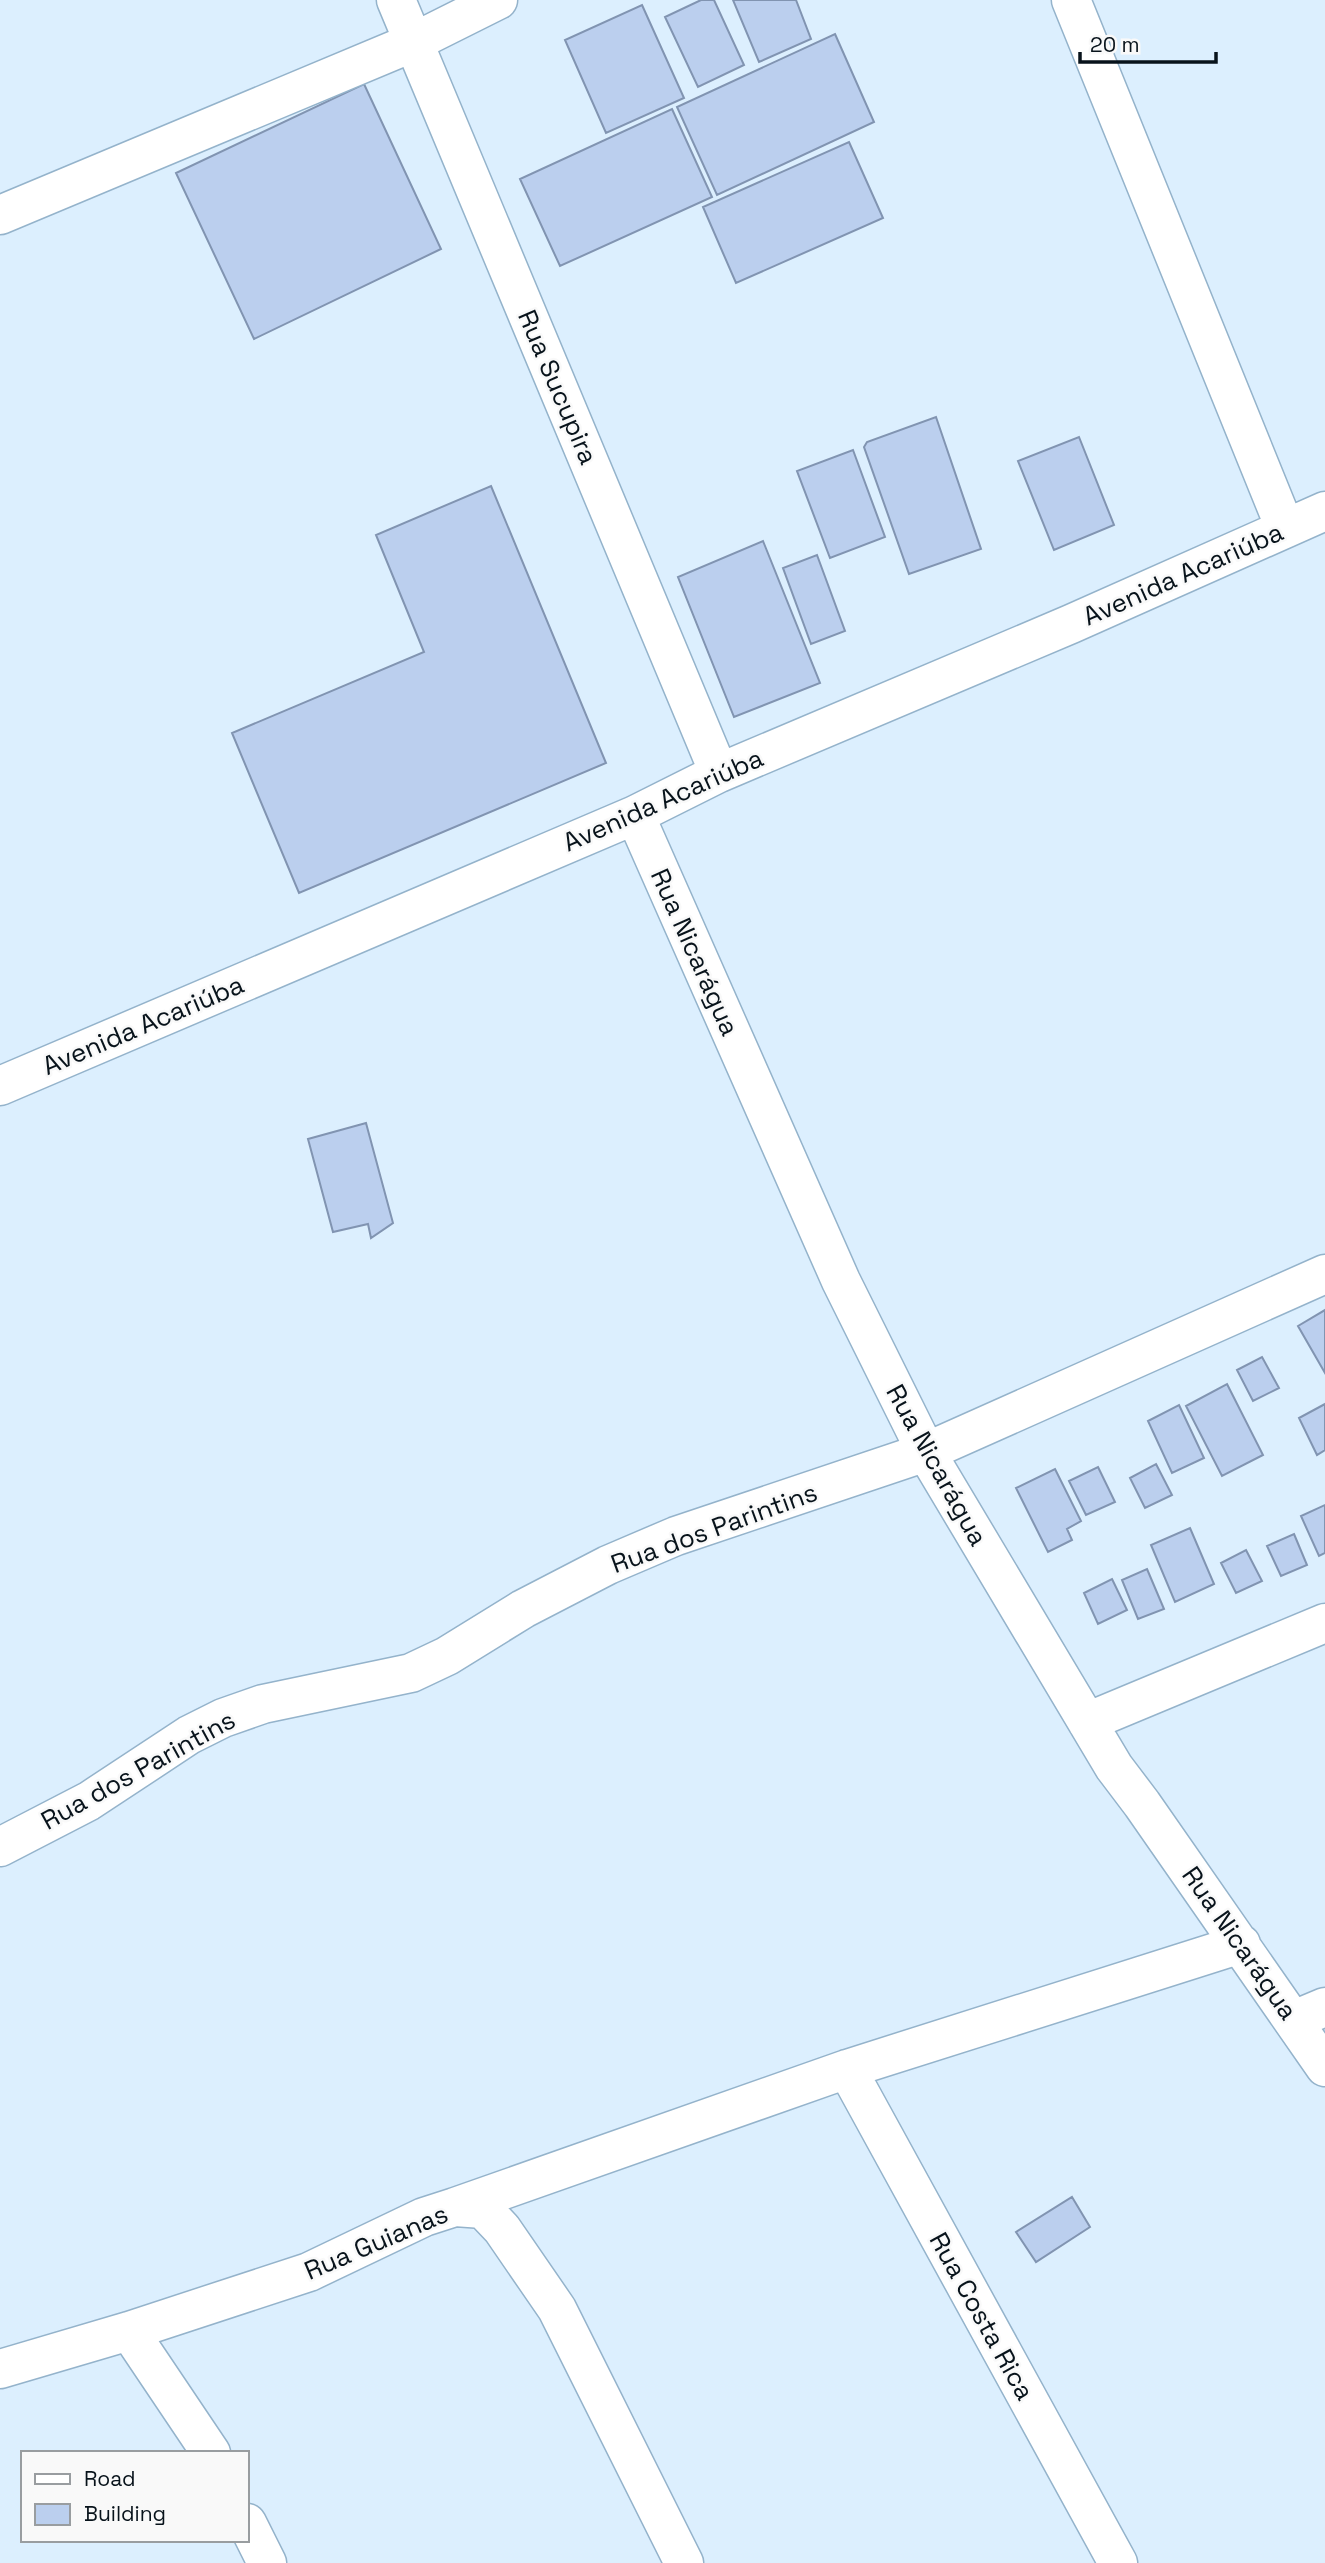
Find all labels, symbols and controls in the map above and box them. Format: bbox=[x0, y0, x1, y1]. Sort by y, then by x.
scale bar bbox=[1080, 21, 1216, 65]
text: 20 m bbox=[1090, 31, 1140, 58]
street label: Rua Sucupira bbox=[510, 305, 606, 469]
street label: Avenida Acariúba bbox=[1078, 515, 1289, 633]
street label: Avenida Acariúba bbox=[558, 741, 769, 859]
street label: Rua Nicarágua bbox=[643, 863, 747, 1041]
street label: Avenida Acariúba bbox=[37, 967, 249, 1083]
street label: Rua Nicarágua bbox=[879, 1378, 995, 1552]
street label: Rua dos Parintins bbox=[606, 1475, 822, 1581]
street label: Rua dos Parintins bbox=[35, 1702, 241, 1838]
street label: Rua Nicarágua bbox=[1175, 1860, 1305, 2026]
street label: Rua Guianas bbox=[299, 2196, 453, 2288]
street label: Rua Costa Rica bbox=[922, 2226, 1042, 2406]
legend bbox=[21, 2451, 248, 2542]
text: Road bbox=[84, 2465, 136, 2492]
text: Building bbox=[84, 2500, 166, 2527]

